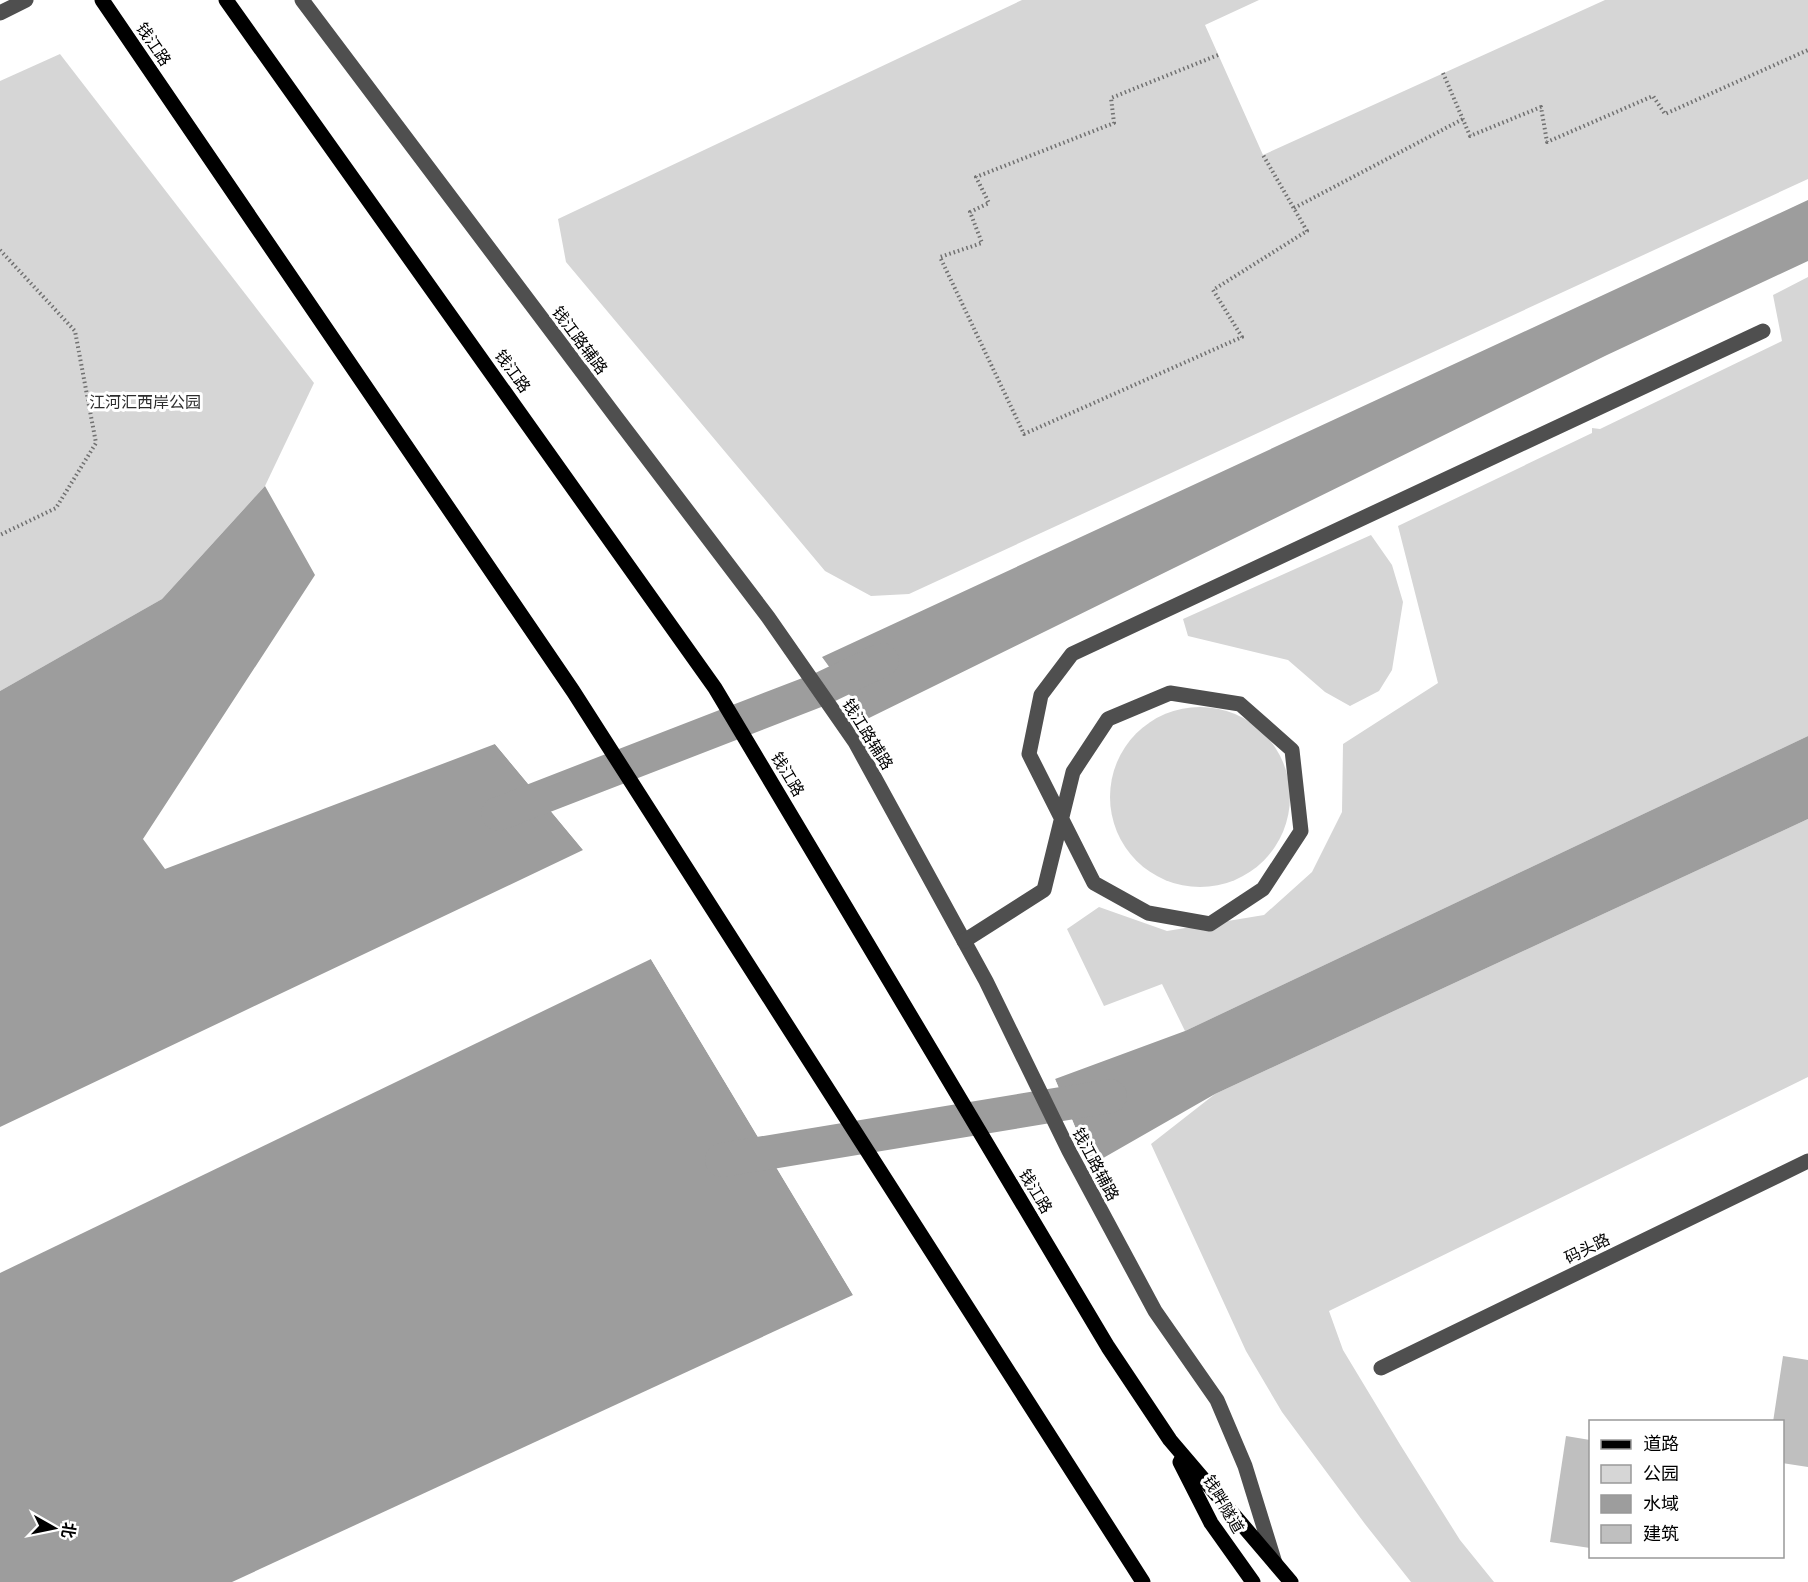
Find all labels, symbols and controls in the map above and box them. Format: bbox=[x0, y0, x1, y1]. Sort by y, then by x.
street label: 钱江路 bbox=[132, 19, 176, 69]
street label: 钱江路辅路 bbox=[548, 302, 612, 378]
street label: 钱江路 bbox=[491, 346, 535, 396]
park label: 江河汇西岸公园 bbox=[89, 392, 201, 412]
street label: 钱江路辅路 bbox=[838, 695, 898, 773]
street label: 钱江路 bbox=[767, 748, 809, 800]
street label: 钱江路辅路 bbox=[1068, 1124, 1124, 1204]
street label: 钱江路 bbox=[1015, 1165, 1057, 1217]
street label: 码头路 bbox=[1561, 1228, 1613, 1268]
legend bbox=[1589, 1420, 1784, 1558]
text: 道路 bbox=[1643, 1432, 1679, 1454]
text: 公园 bbox=[1643, 1462, 1679, 1484]
street label: 钱畔隧道 bbox=[1199, 1471, 1249, 1537]
text: 水域 bbox=[1643, 1492, 1679, 1514]
north arrow bbox=[24, 1498, 84, 1558]
text: 北 bbox=[58, 1521, 80, 1540]
text: 建筑 bbox=[1643, 1522, 1679, 1544]

